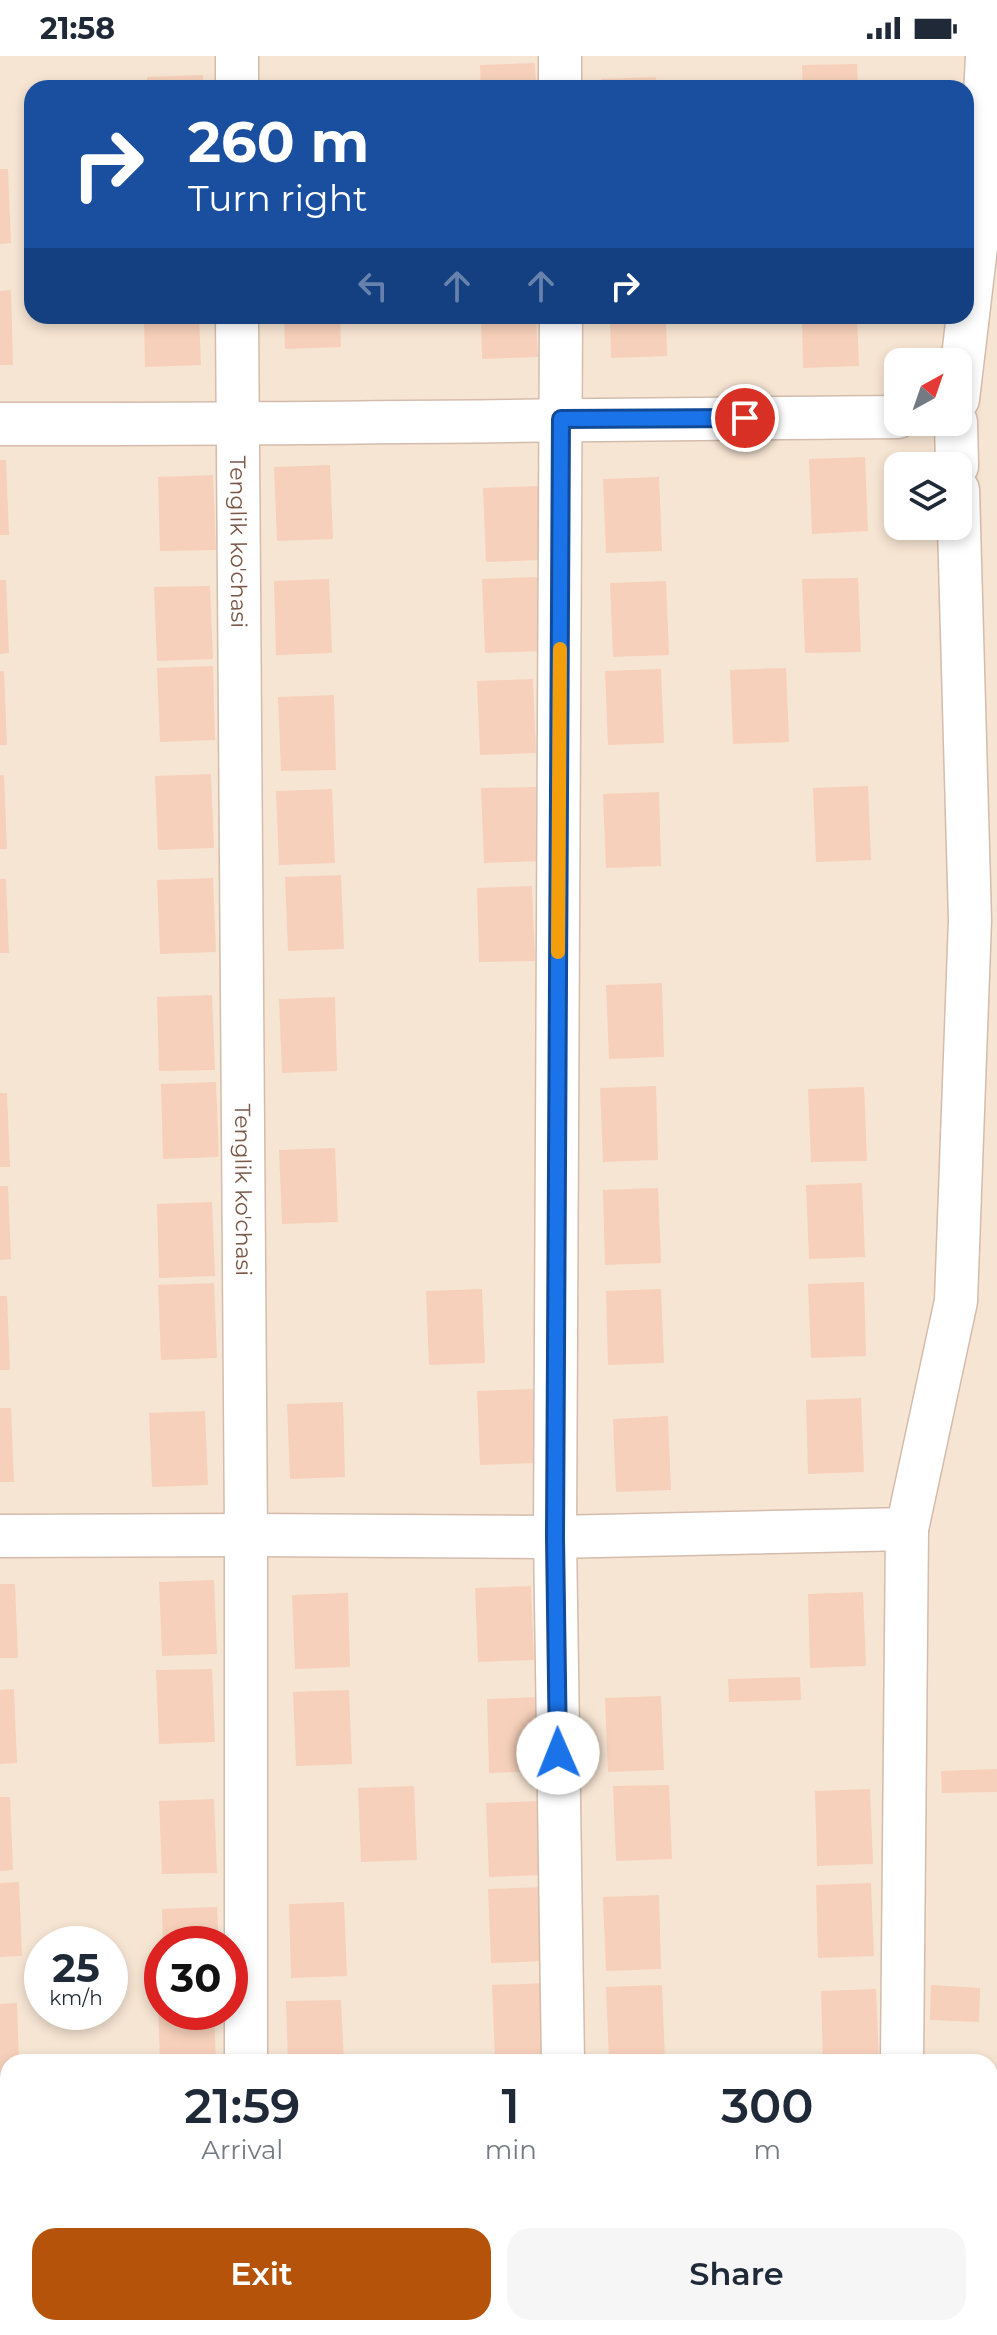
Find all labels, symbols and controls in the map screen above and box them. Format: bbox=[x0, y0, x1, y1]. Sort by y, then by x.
text: 21:58 bbox=[40, 10, 115, 47]
text: 260 m bbox=[188, 108, 369, 176]
icon: right bbox=[56, 112, 160, 216]
text: Turn right bbox=[188, 176, 368, 220]
icon: left bbox=[351, 264, 395, 308]
icon: ahead bbox=[435, 264, 479, 308]
icon: ahead bbox=[519, 264, 563, 308]
icon: right bbox=[603, 264, 647, 308]
north arrow bbox=[884, 348, 972, 436]
map controls bbox=[884, 348, 972, 540]
pin bbox=[711, 384, 779, 452]
icon: arrive bbox=[723, 396, 767, 440]
button: layers bbox=[884, 452, 972, 540]
street label: Tenglik ko'chasi bbox=[225, 456, 253, 628]
street label: Tenglik ko'chasi bbox=[229, 1104, 258, 1276]
position arrow bbox=[516, 1711, 600, 1795]
speed limit sign: 30 bbox=[144, 1926, 248, 2030]
text: 25 bbox=[52, 1943, 100, 1992]
text: km/h bbox=[49, 1986, 103, 2010]
text: 21:59 bbox=[184, 2077, 300, 2135]
text: 1 bbox=[502, 2077, 520, 2135]
text: 300 bbox=[721, 2077, 814, 2135]
text: Arrival bbox=[201, 2134, 283, 2166]
text: min bbox=[485, 2134, 537, 2166]
text: m bbox=[754, 2134, 781, 2166]
button: Exit bbox=[32, 2228, 491, 2320]
button: Share bbox=[507, 2228, 966, 2320]

